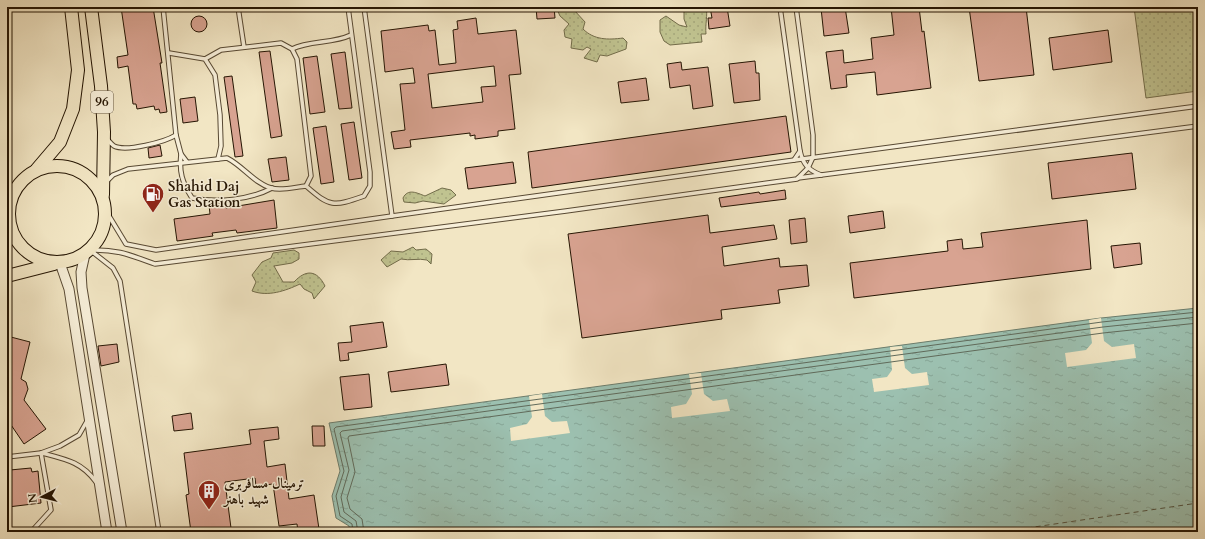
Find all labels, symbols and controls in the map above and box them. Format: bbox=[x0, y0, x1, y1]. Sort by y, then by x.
road number: 96 bbox=[91, 91, 113, 113]
place label: Shahid Daj Gas Station bbox=[168, 177, 240, 212]
fuel station icon: Shahid Daj Gas Station bbox=[140, 181, 166, 214]
place label: ترمینال مسافربری شهید باهنر bbox=[222, 474, 304, 509]
north arrow bbox=[22, 477, 62, 517]
building icon: ترمینال مسافربری شهید باهنر bbox=[196, 478, 222, 511]
text: N bbox=[24, 492, 41, 504]

